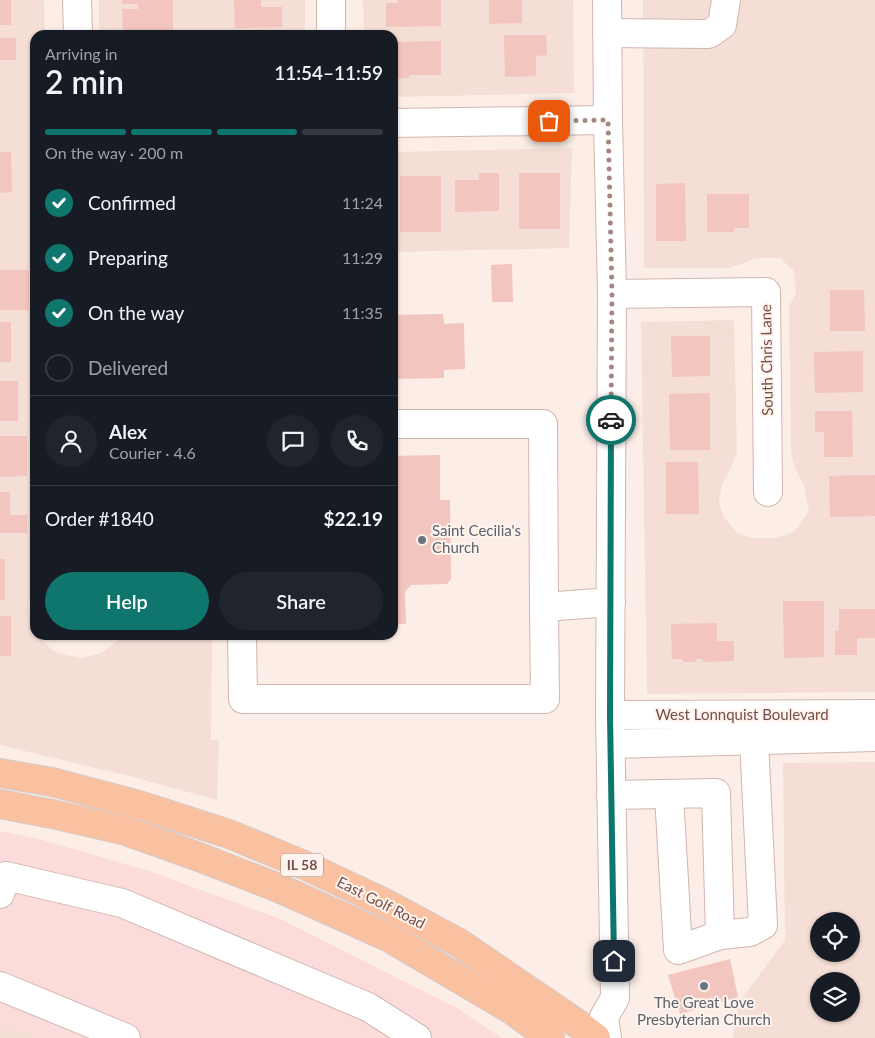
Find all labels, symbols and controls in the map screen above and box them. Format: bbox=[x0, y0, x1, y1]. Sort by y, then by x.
text: Arriving in bbox=[45, 44, 118, 63]
text: 11:54–11:59 bbox=[274, 61, 383, 84]
text: 2 min bbox=[45, 62, 124, 101]
pin bbox=[528, 100, 570, 142]
icon: bag bbox=[535, 107, 563, 135]
text: On the way · 200 m bbox=[45, 143, 183, 162]
icon: check bbox=[45, 189, 73, 217]
text: Confirmed bbox=[88, 191, 176, 214]
text: 11:24 bbox=[342, 193, 383, 212]
icon: check bbox=[45, 244, 73, 272]
text: Preparing bbox=[88, 246, 168, 269]
text: 11:29 bbox=[342, 248, 383, 267]
icon: check bbox=[45, 299, 73, 327]
text: On the way bbox=[88, 301, 184, 324]
text: 11:35 bbox=[342, 303, 383, 322]
street label: South Chris Lane bbox=[756, 304, 776, 416]
text: Delivered bbox=[88, 356, 168, 379]
courier bbox=[586, 395, 636, 445]
icon: car bbox=[597, 406, 625, 434]
button: person bbox=[45, 415, 97, 467]
button: chat bbox=[267, 415, 319, 467]
button: phone bbox=[331, 415, 383, 467]
text: Alex bbox=[109, 420, 147, 443]
text: Courier · 4.6 bbox=[109, 443, 196, 462]
text: Order #1840 bbox=[45, 507, 154, 530]
text: $22.19 bbox=[323, 507, 383, 530]
place label: Saint Cecilia's Church bbox=[432, 521, 521, 556]
marker: Saint Cecilia's Church bbox=[416, 534, 428, 546]
button: Help bbox=[45, 572, 209, 630]
button: Share bbox=[219, 572, 383, 630]
street label: West Lonnquist Boulevard bbox=[655, 705, 829, 723]
road number: IL 58 bbox=[281, 854, 323, 876]
street label: East Golf Road bbox=[334, 872, 429, 932]
map controls bbox=[810, 912, 860, 1022]
button: locate bbox=[810, 912, 860, 962]
pin bbox=[593, 940, 635, 982]
icon: home bbox=[600, 947, 628, 975]
button: layers bbox=[810, 972, 860, 1022]
marker: The Great Love Presbyterian Church bbox=[698, 980, 710, 992]
place label: The Great Love Presbyterian Church bbox=[637, 993, 771, 1028]

